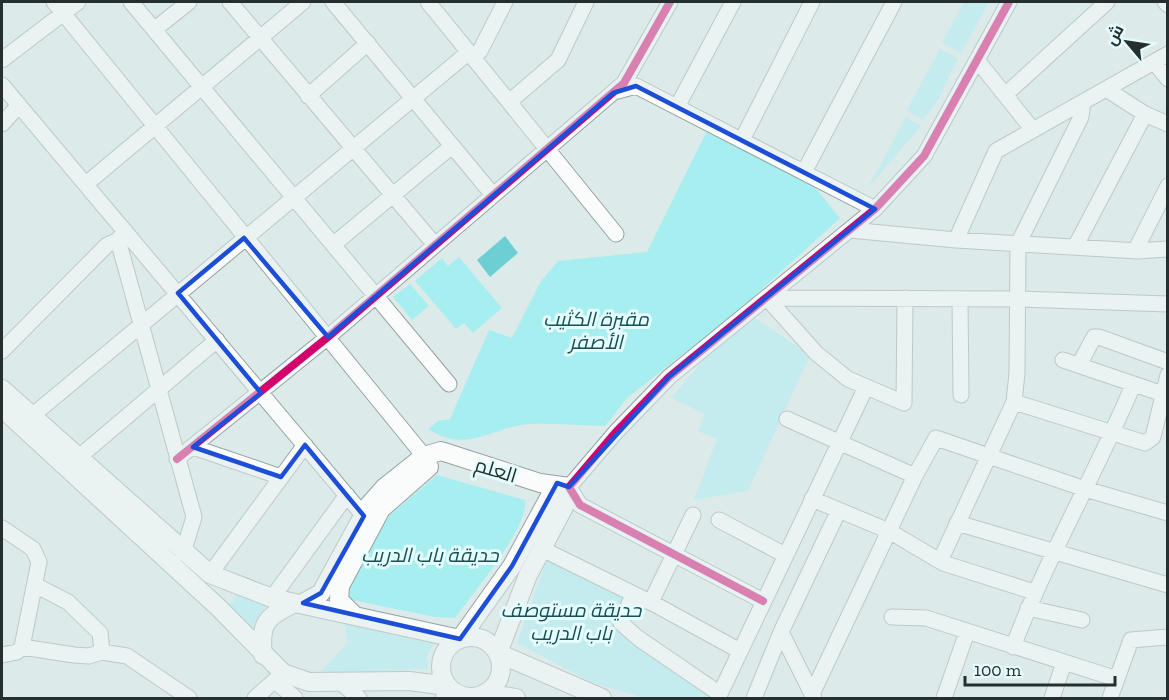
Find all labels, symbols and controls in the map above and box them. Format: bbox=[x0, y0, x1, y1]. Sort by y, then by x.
north arrow bbox=[1097, 12, 1157, 72]
text: ش bbox=[1101, 21, 1128, 49]
park label: مقبرة الكثيب الأصفر bbox=[543, 307, 650, 354]
street label: العلم bbox=[471, 452, 520, 490]
park label: حديقة باب الدريب bbox=[361, 543, 500, 567]
park label: حديقة مستوصف باب الدريب bbox=[501, 598, 642, 645]
scale bar bbox=[965, 649, 1115, 687]
text: 100 m bbox=[974, 659, 1022, 681]

